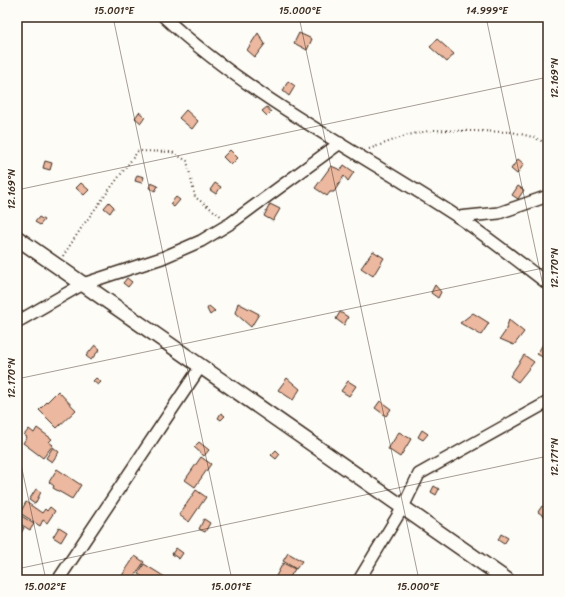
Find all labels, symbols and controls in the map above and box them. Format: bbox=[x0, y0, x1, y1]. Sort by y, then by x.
text: 15.001°E bbox=[94, 2, 136, 20]
text: 15.000°E bbox=[279, 2, 323, 20]
text: 14.999°E bbox=[466, 2, 509, 20]
text: 12.169°N bbox=[546, 58, 564, 98]
text: 12.169°N bbox=[3, 169, 21, 209]
text: 12.170°N bbox=[546, 248, 564, 288]
text: 12.170°N bbox=[3, 358, 21, 398]
text: 12.171°N bbox=[546, 438, 564, 476]
text: 15.002°E bbox=[24, 578, 67, 596]
text: 15.001°E bbox=[211, 578, 253, 596]
text: 15.000°E bbox=[397, 578, 441, 596]

